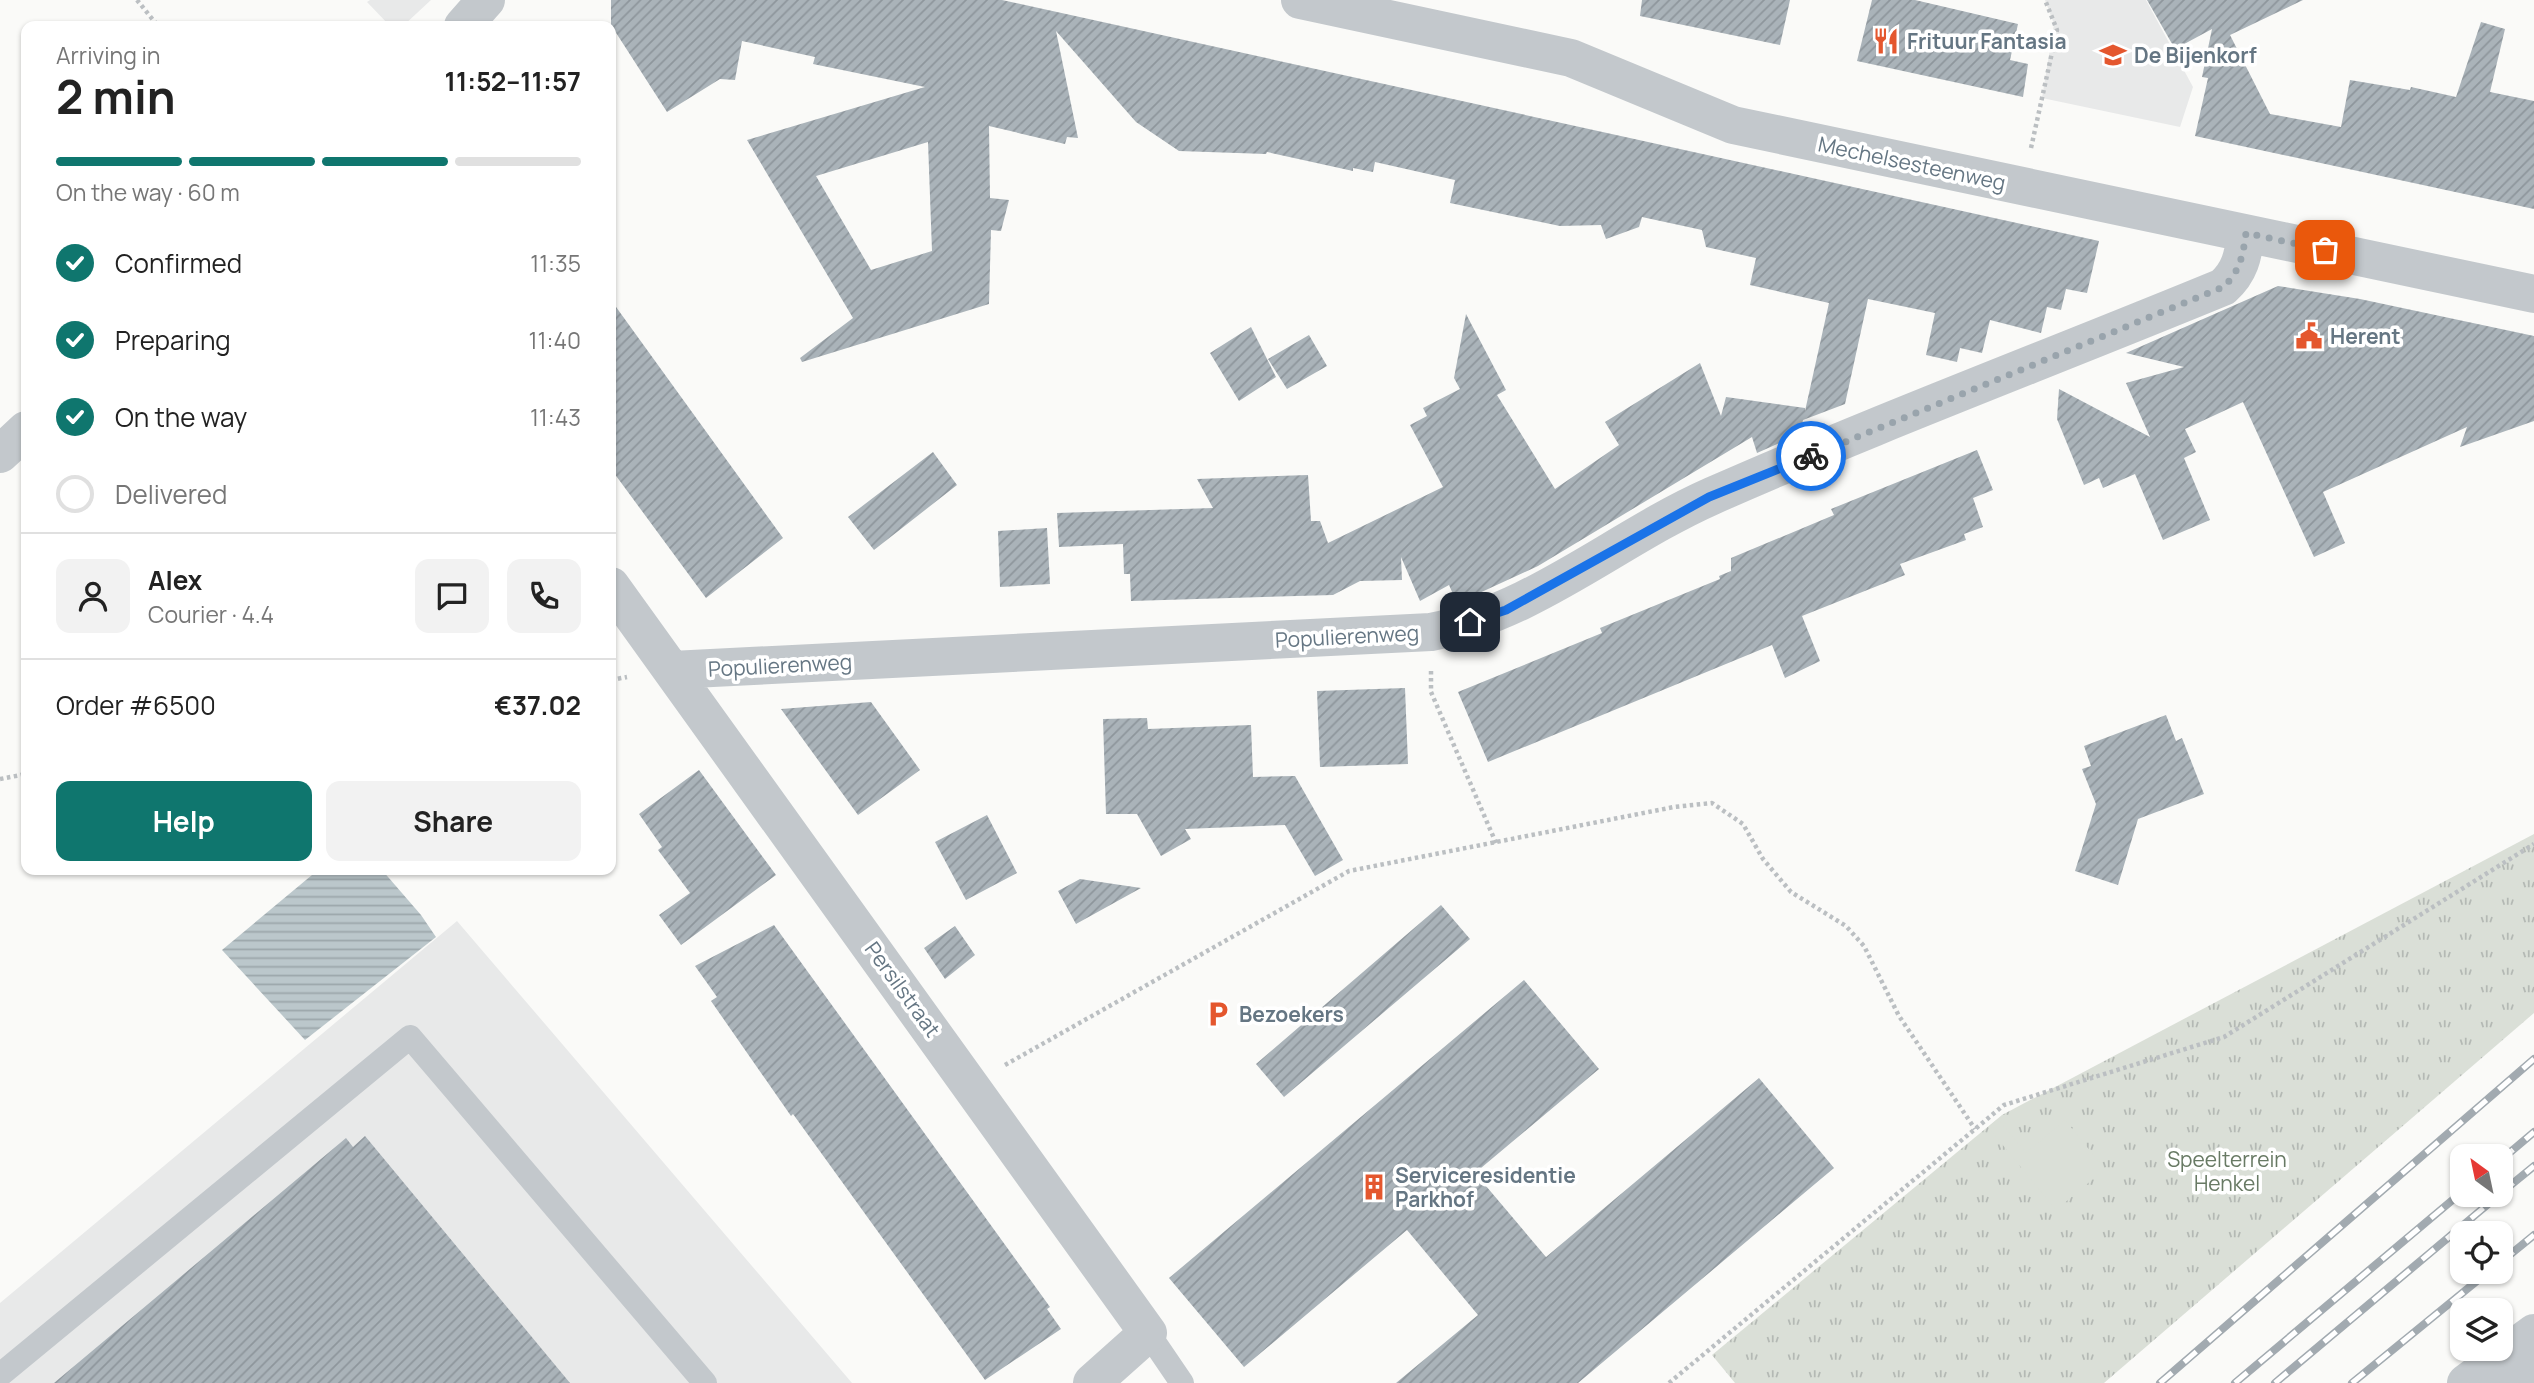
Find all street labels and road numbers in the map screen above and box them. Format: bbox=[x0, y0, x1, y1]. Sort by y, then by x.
street label: Mechelsesteenweg bbox=[1816, 129, 2008, 197]
street label: Populierenweg bbox=[1274, 618, 1420, 654]
street label: Populierenweg bbox=[707, 647, 853, 683]
street label: Persilstraat bbox=[859, 936, 947, 1042]

